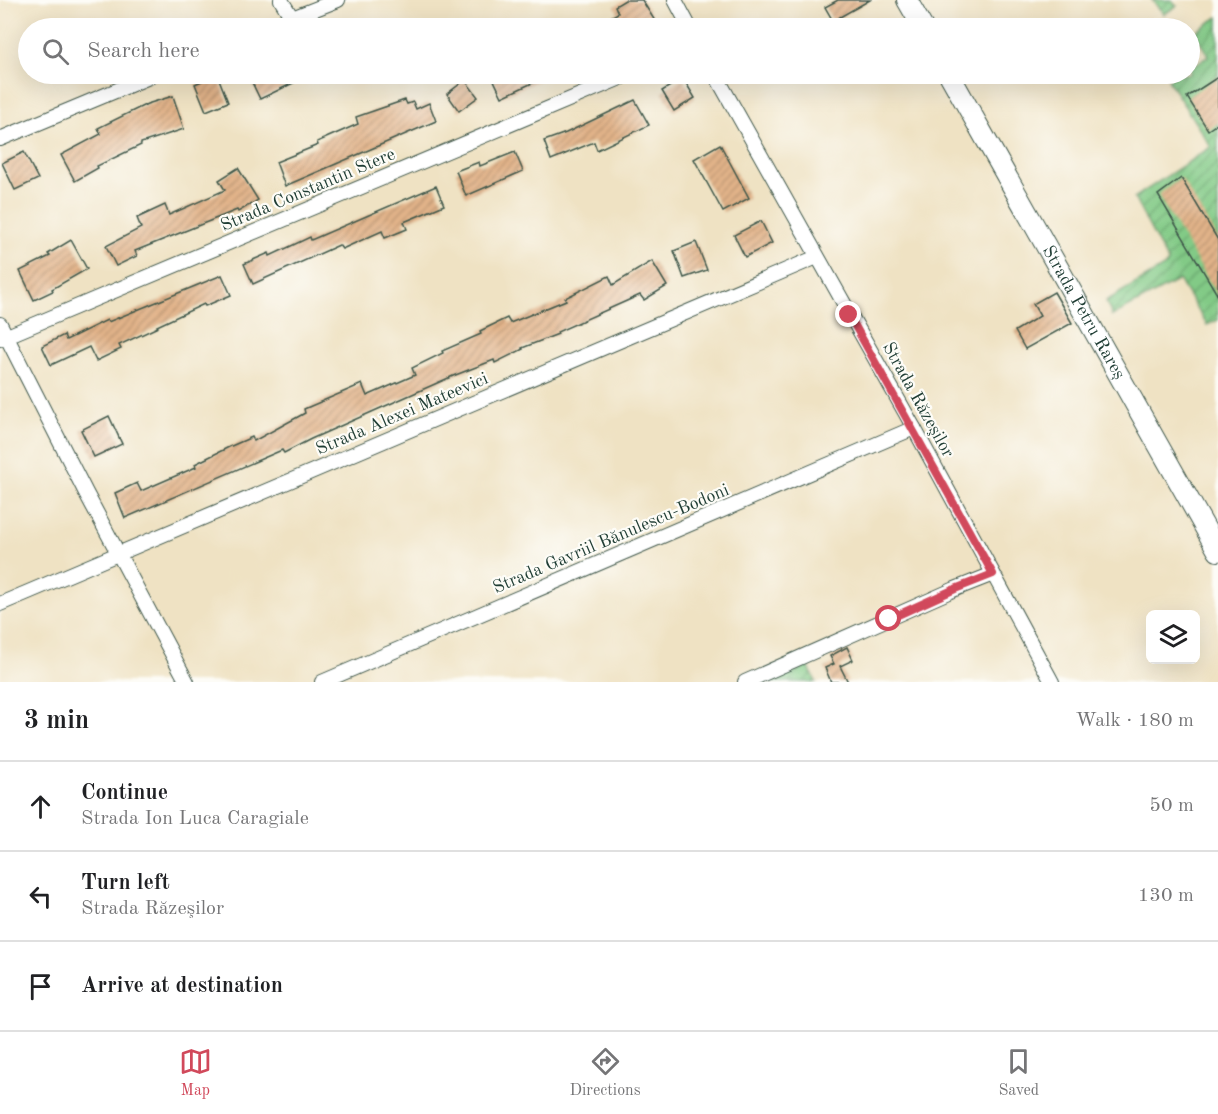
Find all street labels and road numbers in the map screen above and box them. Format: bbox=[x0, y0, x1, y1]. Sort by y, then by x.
street label: Strada Constantin Stere bbox=[218, 145, 398, 235]
street label: Strada Petru Rareș bbox=[1039, 243, 1128, 383]
street label: Strada Răzeşilor bbox=[879, 339, 957, 461]
street label: Strada Alexei Mateevici bbox=[313, 370, 491, 458]
street label: Strada Gavriil Bănulescu-Bodoni bbox=[490, 481, 732, 597]

